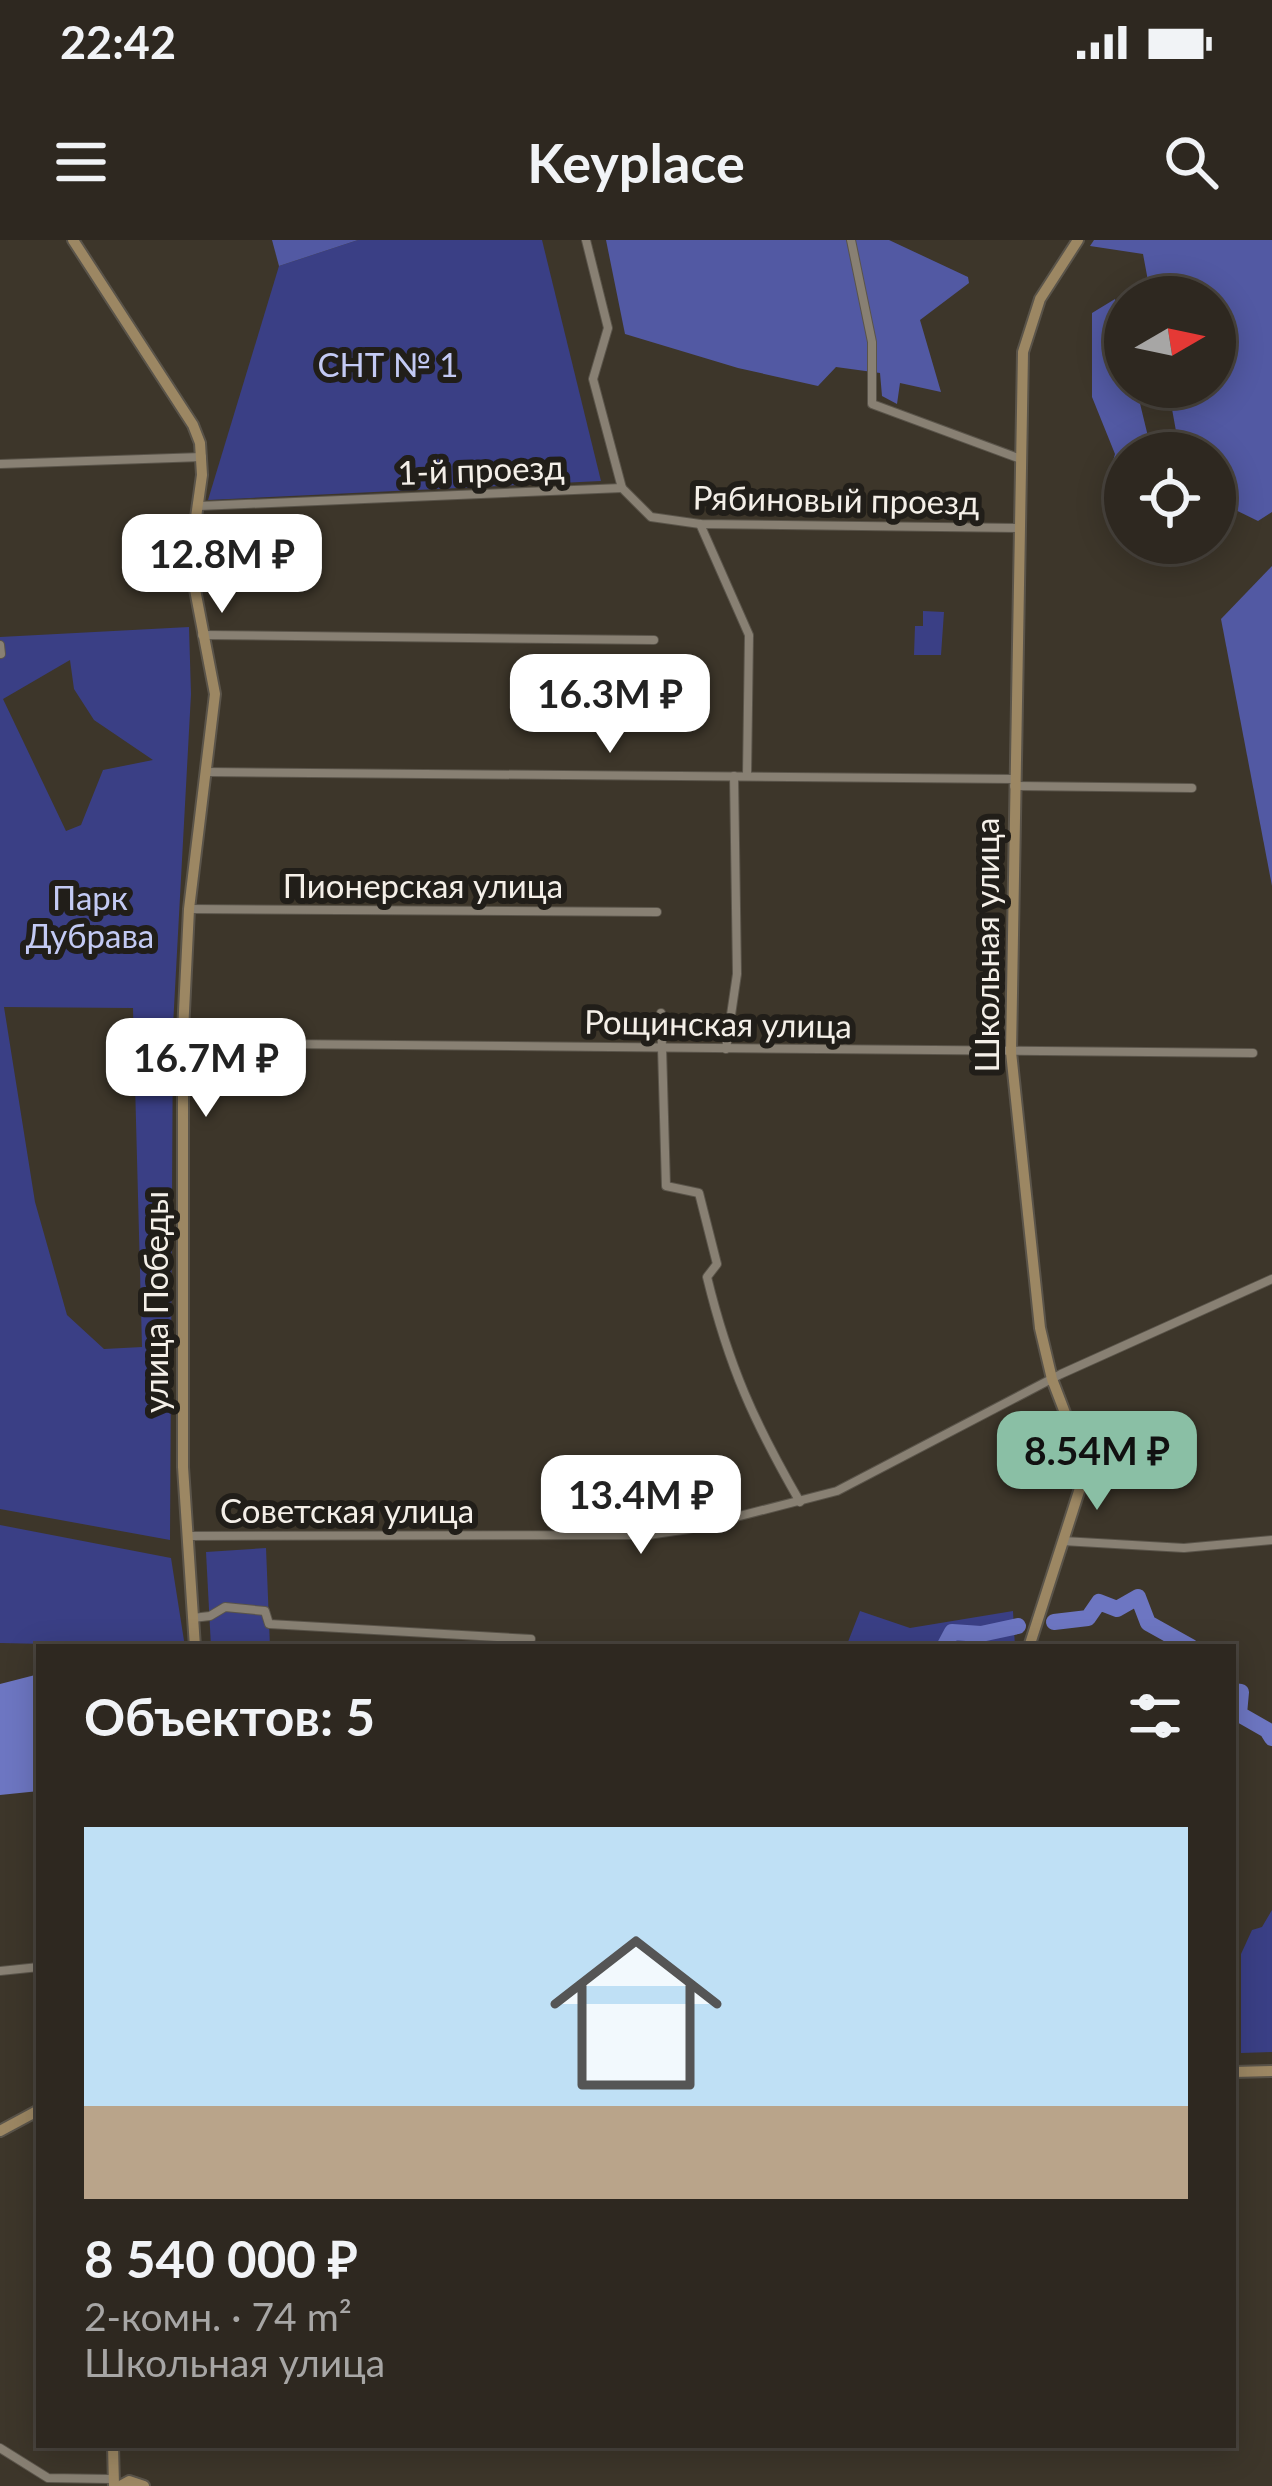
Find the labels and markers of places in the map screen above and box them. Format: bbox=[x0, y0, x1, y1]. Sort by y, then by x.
pin: 12.8M ₽ bbox=[111, 514, 333, 616]
pin: 16.3M ₽ bbox=[499, 654, 721, 756]
pin: 16.7M ₽ bbox=[95, 1018, 317, 1120]
pin: 8.54M ₽ bbox=[986, 1411, 1208, 1513]
pin: 13.4M ₽ bbox=[530, 1455, 752, 1557]

